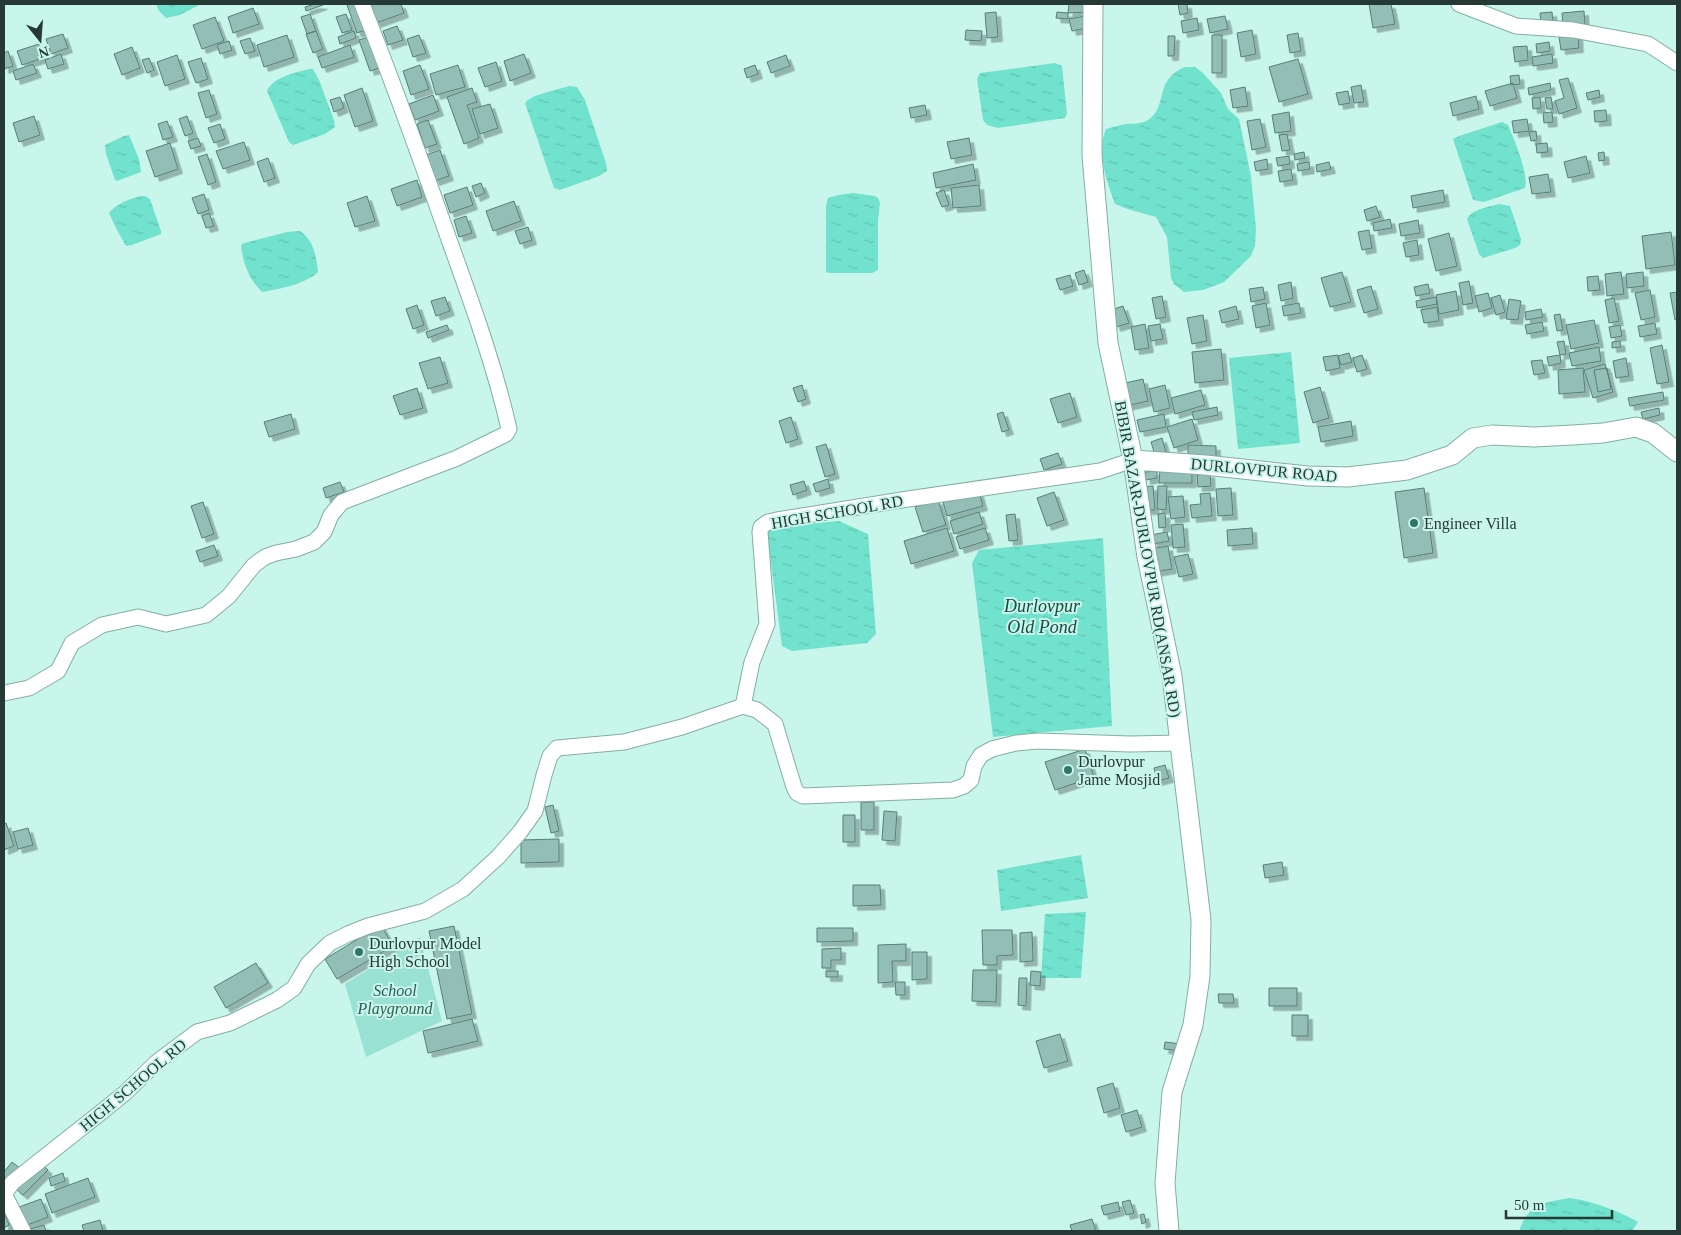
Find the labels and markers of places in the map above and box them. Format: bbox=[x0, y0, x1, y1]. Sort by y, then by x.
place label: Engineer Villa bbox=[1424, 515, 1517, 533]
marker: Engineer Villa bbox=[1408, 517, 1420, 529]
place label: Durlovpur Jame Mosjid bbox=[1078, 753, 1160, 789]
marker: Durlovpur Jame Mosjid bbox=[1062, 764, 1074, 776]
place label: Durlovpur Model High School bbox=[369, 935, 482, 971]
marker: Durlovpur Model High School bbox=[353, 946, 365, 958]

